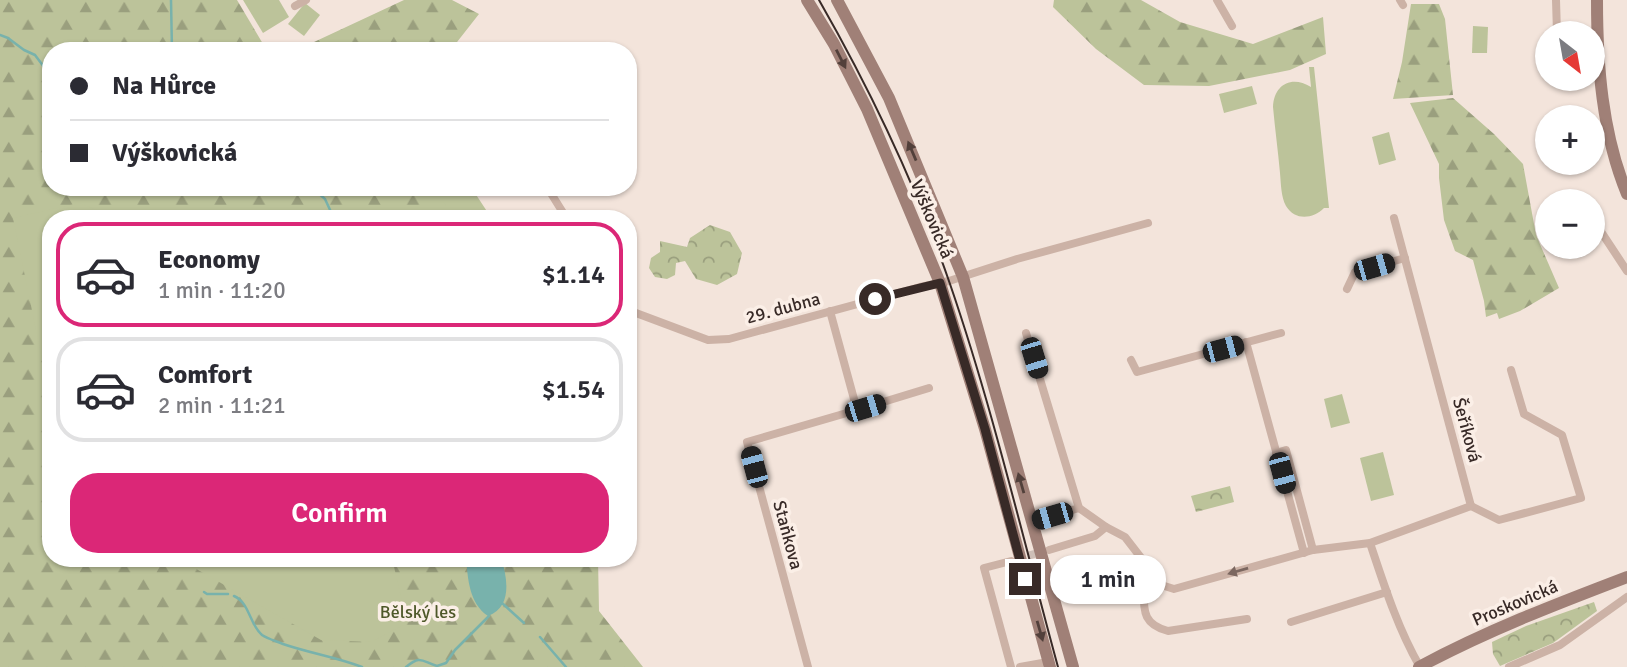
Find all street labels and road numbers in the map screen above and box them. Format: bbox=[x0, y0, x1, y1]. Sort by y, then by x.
street label: Výškovická bbox=[906, 176, 958, 262]
street label: 29. dubna bbox=[743, 288, 823, 328]
street label: Šeříková bbox=[1448, 395, 1486, 465]
street label: Staňkova bbox=[768, 498, 808, 572]
street label: Proskovická bbox=[1469, 575, 1561, 631]

